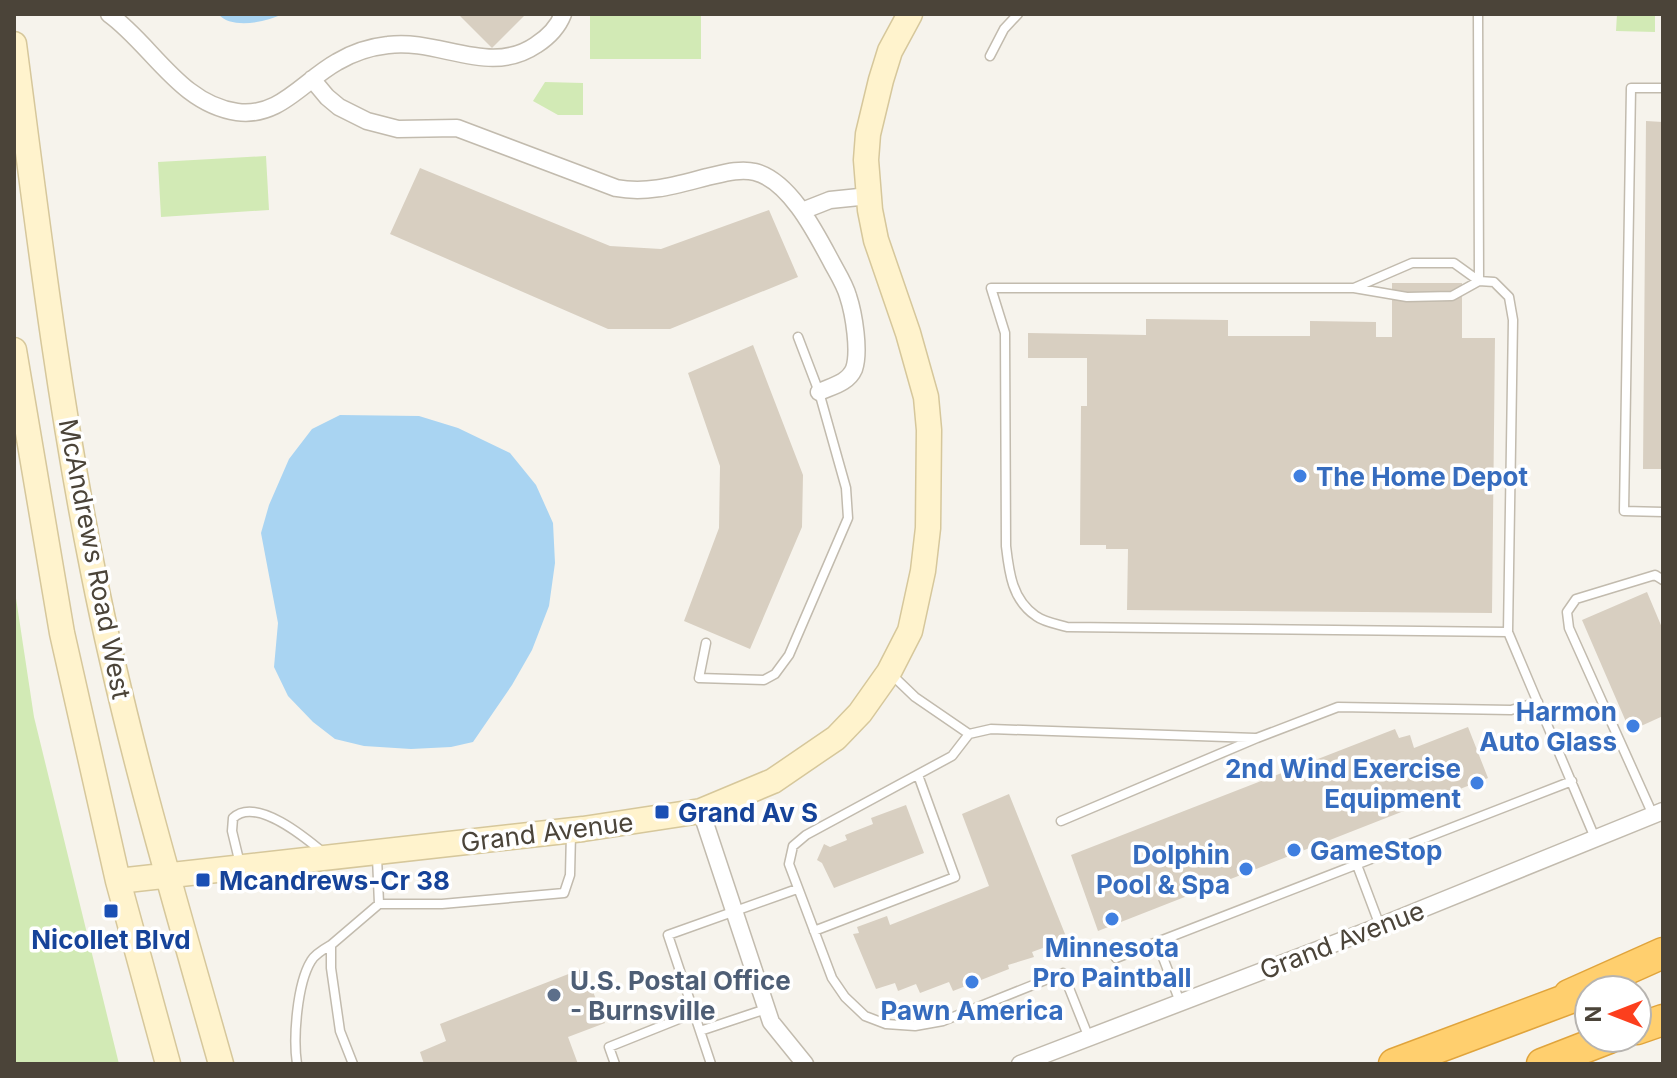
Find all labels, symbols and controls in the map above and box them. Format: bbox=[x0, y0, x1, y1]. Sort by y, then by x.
street label: McAndrews Road West bbox=[53, 416, 137, 702]
place label: The Home Depot bbox=[1316, 461, 1529, 492]
marker: The Home Depot bbox=[1291, 467, 1309, 485]
place label: Harmon Auto Glass bbox=[1479, 696, 1617, 757]
marker: Harmon Auto Glass bbox=[1624, 717, 1642, 735]
place label: 2nd Wind Exercise Equipment bbox=[1225, 753, 1461, 814]
marker: 2nd Wind Exercise Equipment bbox=[1468, 774, 1486, 792]
place label: Grand Av S bbox=[678, 797, 818, 828]
marker: Grand Av S bbox=[653, 803, 671, 821]
street label: Grand Avenue bbox=[459, 806, 635, 858]
place label: GameStop bbox=[1310, 835, 1442, 866]
place label: Dolphin Pool & Spa bbox=[1096, 839, 1230, 900]
marker: GameStop bbox=[1285, 841, 1303, 859]
marker: Dolphin Pool & Spa bbox=[1237, 860, 1255, 878]
place label: Mcandrews-Cr 38 bbox=[219, 865, 450, 896]
marker: Mcandrews-Cr 38 bbox=[194, 871, 212, 889]
street label: Grand Avenue bbox=[1255, 894, 1429, 986]
marker: Nicollet Blvd bbox=[102, 902, 120, 920]
marker: Minnesota Pro Paintball bbox=[1103, 910, 1121, 928]
place label: Nicollet Blvd bbox=[31, 924, 191, 955]
place label: Minnesota Pro Paintball bbox=[1032, 932, 1192, 993]
place label: U.S. Postal Office - Burnsville bbox=[570, 965, 791, 1026]
marker: Pawn America bbox=[963, 973, 981, 991]
north arrow bbox=[1573, 974, 1653, 1054]
marker: U.S. Postal Office - Burnsville bbox=[545, 986, 563, 1004]
place label: Pawn America bbox=[880, 995, 1064, 1026]
text: N bbox=[1580, 1006, 1606, 1022]

